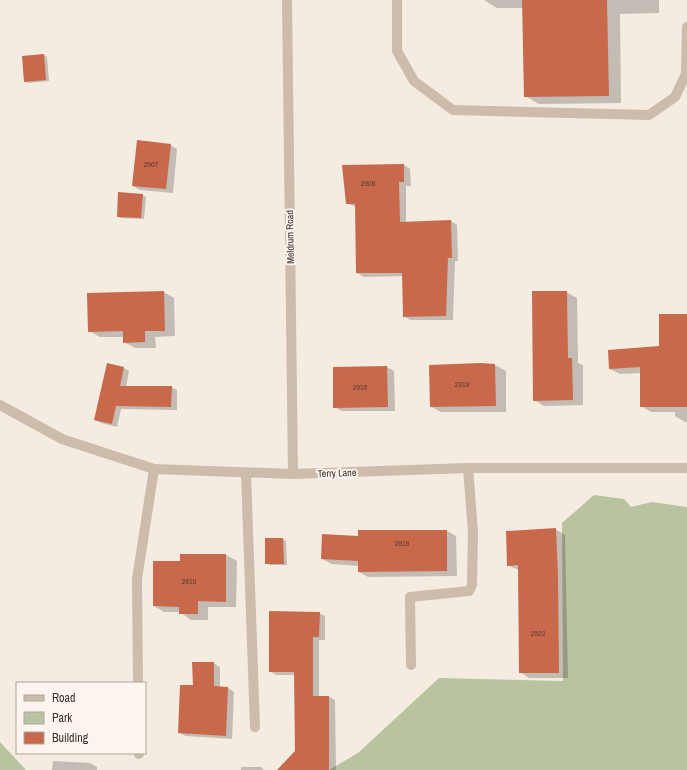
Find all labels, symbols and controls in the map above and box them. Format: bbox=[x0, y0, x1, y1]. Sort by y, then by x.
house number: 2907 bbox=[144, 159, 159, 169]
house number: 2906 bbox=[361, 178, 376, 188]
street label: Meldrum Road bbox=[283, 210, 297, 264]
house number: 2919 bbox=[455, 379, 470, 389]
house number: 2915 bbox=[353, 382, 368, 392]
street label: Terry Lane bbox=[317, 466, 357, 480]
house number: 2916 bbox=[395, 538, 410, 548]
house number: 2910 bbox=[182, 576, 197, 586]
house number: 2922 bbox=[531, 628, 546, 638]
legend bbox=[16, 682, 146, 754]
text: Road bbox=[52, 690, 76, 706]
text: Park bbox=[52, 710, 72, 726]
text: Building bbox=[52, 730, 89, 746]

